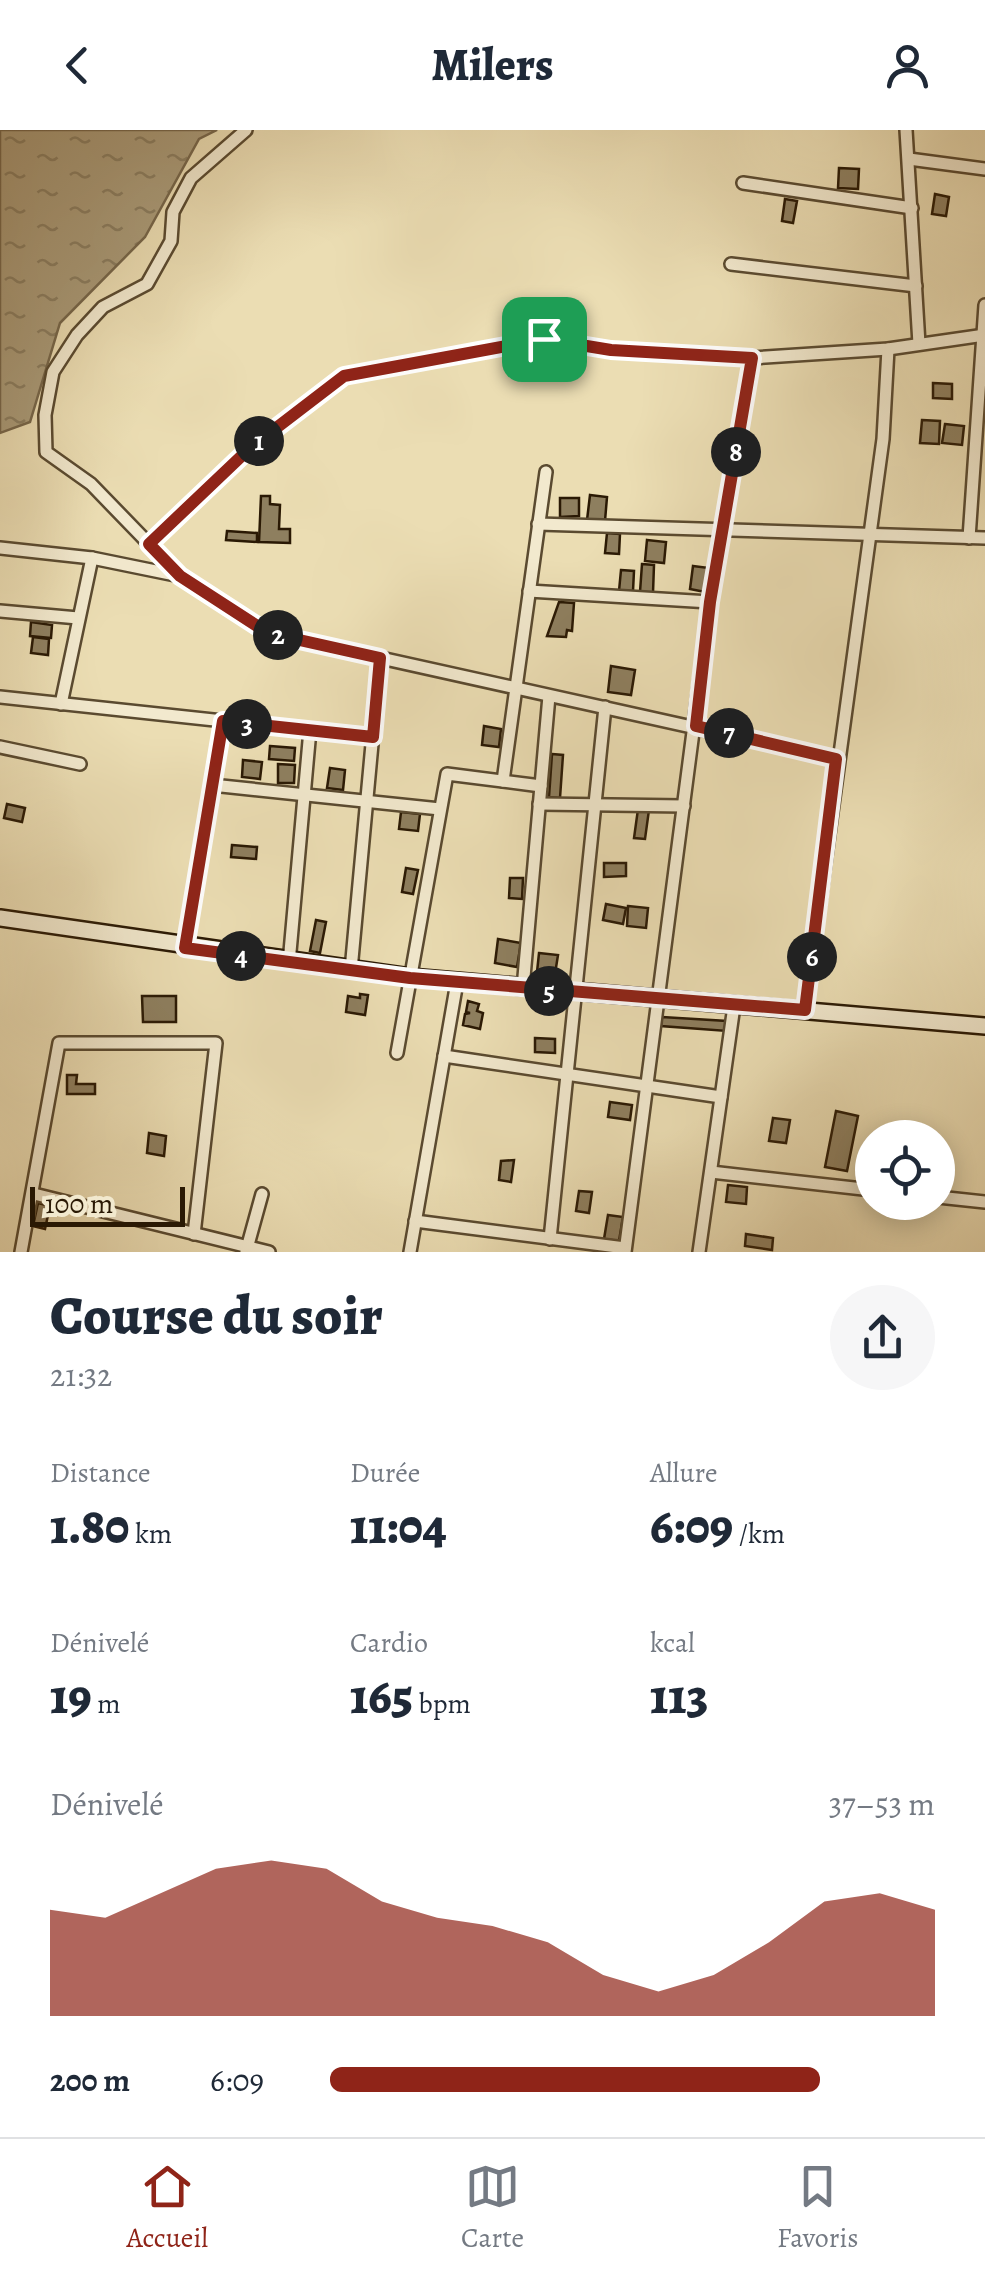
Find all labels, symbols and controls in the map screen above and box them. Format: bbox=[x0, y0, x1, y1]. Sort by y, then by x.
text: Milers bbox=[431, 34, 554, 96]
icon: back bbox=[50, 38, 105, 93]
icon: person bbox=[880, 38, 935, 93]
pin bbox=[502, 297, 587, 382]
icon: arrive bbox=[517, 312, 572, 367]
pin: 1 bbox=[234, 416, 284, 466]
text: 1 bbox=[254, 422, 264, 460]
pin: 8 bbox=[711, 427, 761, 477]
text: 8 bbox=[729, 433, 743, 471]
pin: 2 bbox=[253, 610, 303, 660]
text: 2 bbox=[271, 616, 285, 654]
pin: 3 bbox=[222, 699, 272, 749]
text: 3 bbox=[241, 705, 253, 743]
pin: 7 bbox=[704, 708, 754, 758]
text: 7 bbox=[723, 714, 735, 752]
pin: 4 bbox=[216, 931, 266, 981]
pin: 6 bbox=[787, 932, 837, 982]
text: 4 bbox=[234, 937, 248, 975]
text: 6 bbox=[805, 938, 819, 976]
pin: 5 bbox=[524, 966, 574, 1016]
text: 5 bbox=[543, 972, 555, 1010]
map controls bbox=[855, 1120, 955, 1220]
button: locate bbox=[855, 1120, 955, 1220]
scale bar bbox=[30, 1182, 185, 1226]
text: 100 m bbox=[45, 1185, 113, 1223]
text: Course du soir bbox=[50, 1278, 383, 1353]
button: share bbox=[830, 1285, 935, 1390]
text: 21:32 bbox=[50, 1353, 112, 1397]
text: Distance bbox=[50, 1454, 150, 1492]
text: Durée bbox=[350, 1454, 420, 1492]
text: Allure bbox=[650, 1454, 718, 1492]
text: 1.80 bbox=[50, 1492, 129, 1560]
text: 11:04 bbox=[350, 1492, 447, 1560]
text: 6:09 bbox=[650, 1492, 733, 1560]
text: km bbox=[129, 1515, 172, 1553]
text: /km bbox=[733, 1515, 785, 1553]
text: Dénivelé bbox=[50, 1624, 149, 1662]
text: Cardio bbox=[350, 1624, 428, 1662]
text: kcal bbox=[650, 1624, 695, 1662]
text: 19 bbox=[50, 1662, 92, 1730]
text: 165 bbox=[350, 1662, 413, 1730]
text: 113 bbox=[650, 1662, 709, 1730]
text: m bbox=[92, 1685, 121, 1723]
text: bpm bbox=[413, 1685, 471, 1723]
text: Dénivelé bbox=[50, 1782, 164, 1826]
text: 37–53 m bbox=[829, 1782, 935, 1826]
text: 200 m bbox=[50, 2058, 130, 2102]
text: 6:09 bbox=[210, 2058, 264, 2102]
tab: Accueil bbox=[126, 2159, 208, 2257]
tab: Carte bbox=[461, 2159, 524, 2257]
tab: Favoris bbox=[777, 2159, 859, 2257]

